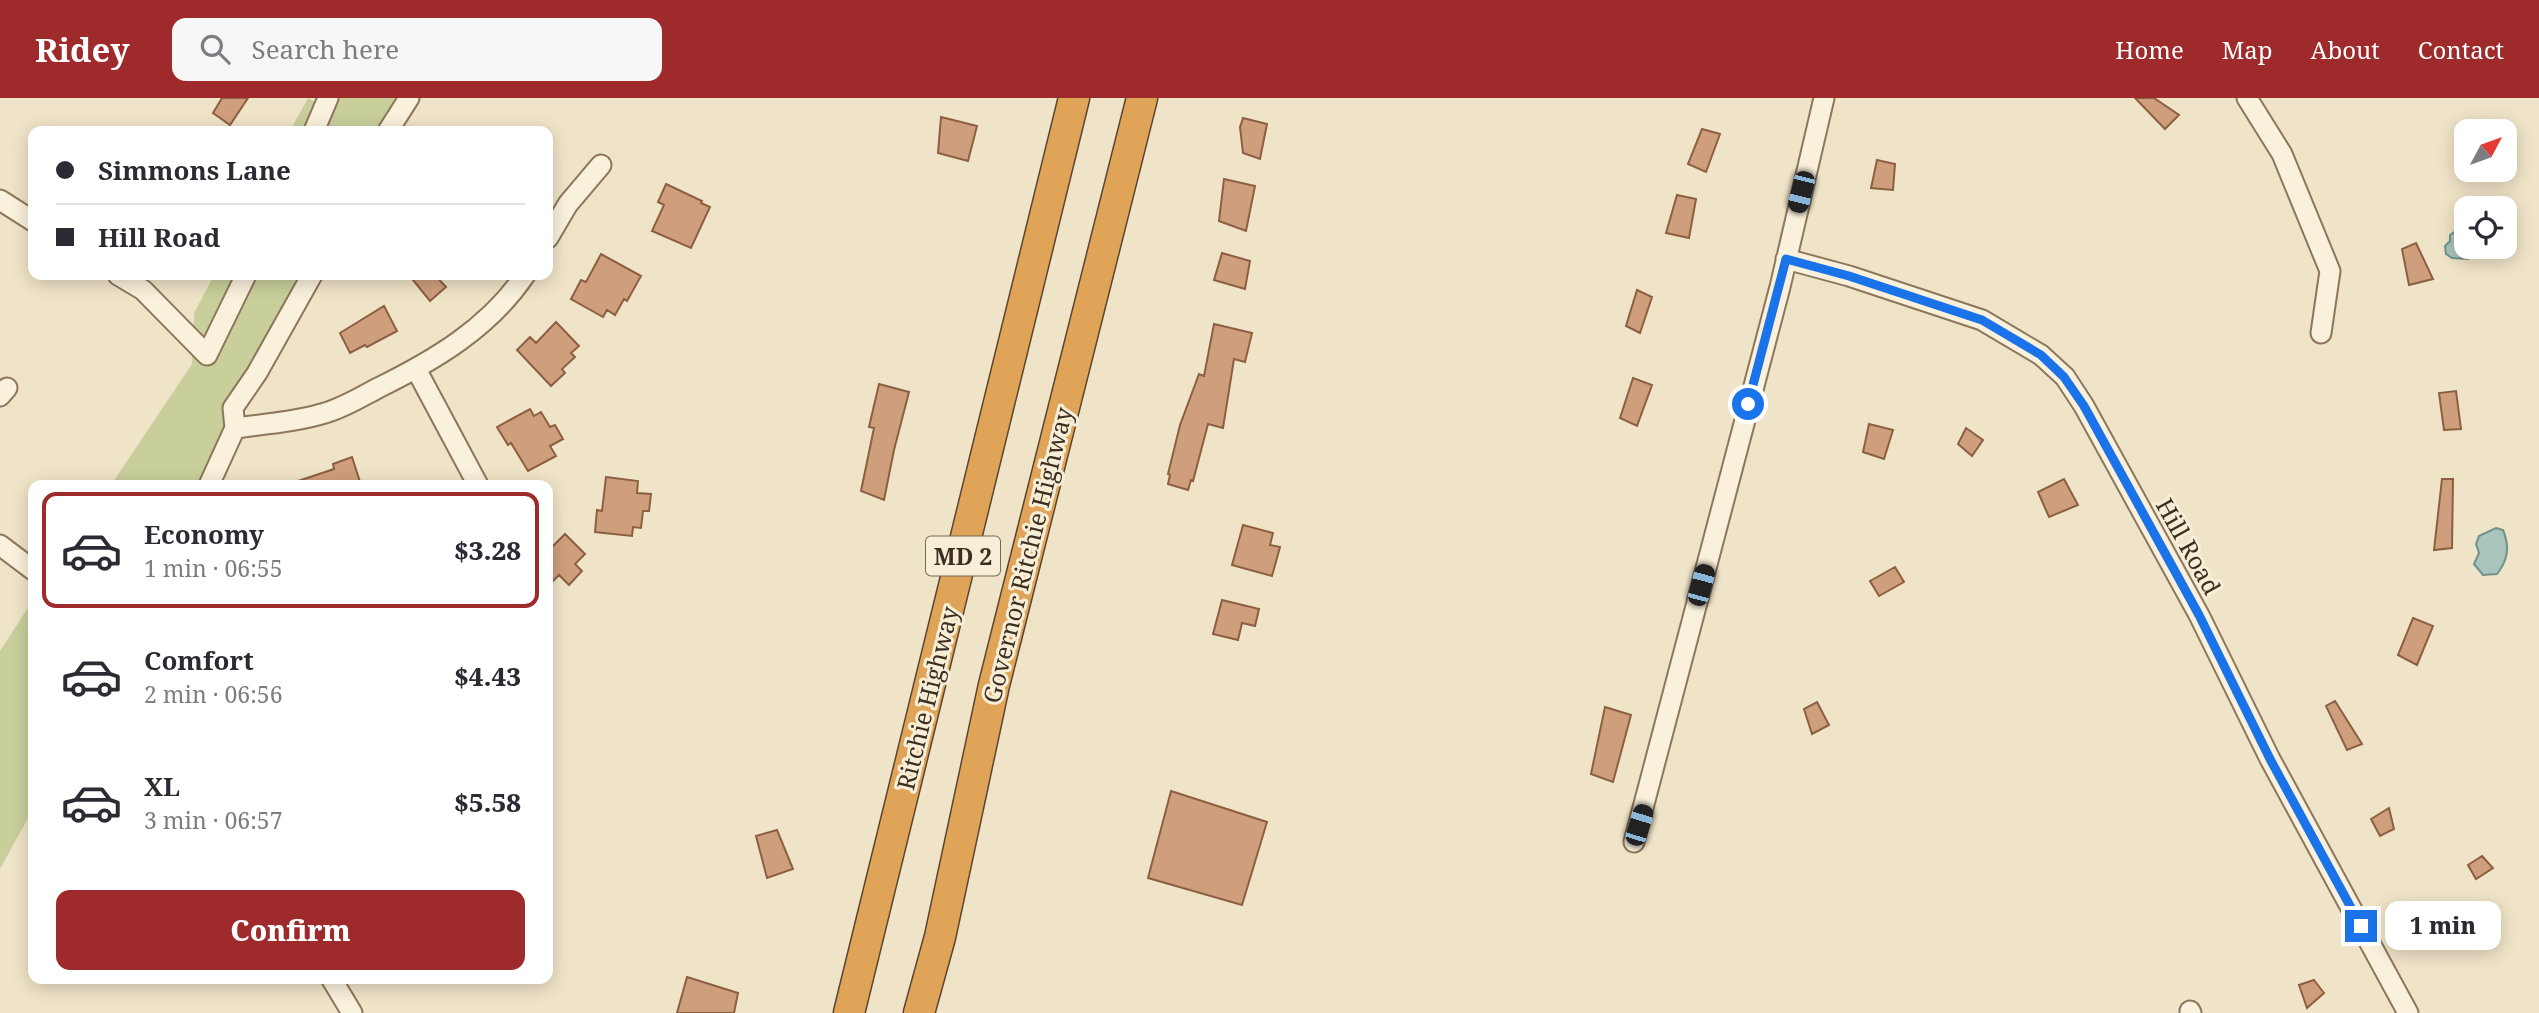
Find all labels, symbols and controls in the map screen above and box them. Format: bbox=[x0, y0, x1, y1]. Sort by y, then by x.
search box bbox=[172, 18, 662, 81]
text: Ridey bbox=[35, 27, 130, 72]
icon: search bbox=[196, 30, 234, 68]
text: Search here bbox=[252, 31, 399, 67]
text: Home bbox=[2115, 33, 2184, 66]
text: Map bbox=[2222, 33, 2273, 66]
text: About bbox=[2311, 33, 2380, 66]
text: Contact bbox=[2418, 33, 2504, 66]
north arrow bbox=[2454, 119, 2516, 182]
map controls bbox=[2454, 119, 2517, 259]
text: Simmons Lane bbox=[98, 152, 291, 188]
car bbox=[1786, 169, 1817, 215]
button: locate bbox=[2454, 196, 2517, 259]
text: Hill Road bbox=[98, 219, 220, 255]
route start bbox=[1732, 388, 1764, 420]
street label: Governor Ritchie Highway bbox=[974, 403, 1080, 706]
street label: Hill Road bbox=[2149, 492, 2229, 600]
text: Economy bbox=[144, 516, 264, 552]
icon: car bbox=[60, 519, 123, 582]
text: $3.28 bbox=[454, 532, 521, 568]
road number: MD 2 bbox=[926, 536, 1000, 576]
text: 1 min · 06:55 bbox=[144, 552, 282, 584]
car bbox=[1686, 562, 1717, 608]
street label: Ritchie Highway bbox=[888, 602, 966, 793]
text: Comfort bbox=[144, 642, 254, 678]
icon: car bbox=[60, 645, 123, 708]
text: $4.43 bbox=[454, 658, 521, 694]
text: 2 min · 06:56 bbox=[144, 678, 282, 710]
text: XL bbox=[144, 768, 180, 804]
icon: car bbox=[60, 771, 123, 834]
text: $5.58 bbox=[454, 784, 521, 820]
car bbox=[1623, 802, 1656, 848]
text: 3 min · 06:57 bbox=[144, 804, 282, 836]
button: Confirm bbox=[56, 890, 525, 970]
callout: 1 min bbox=[2386, 902, 2501, 950]
text: 1 min bbox=[2410, 909, 2476, 941]
route end bbox=[2345, 910, 2377, 942]

